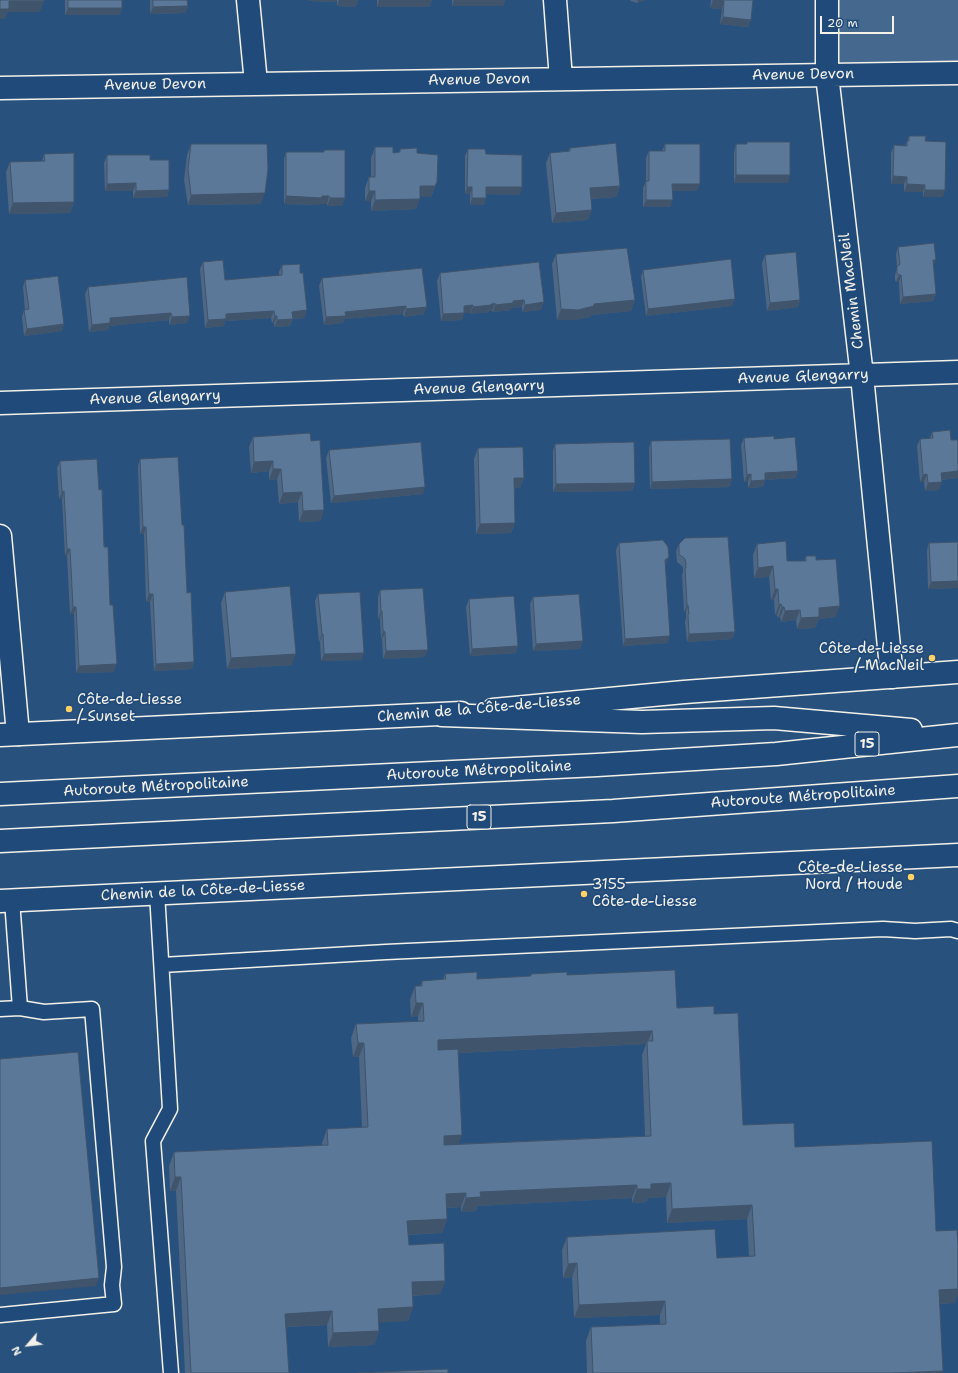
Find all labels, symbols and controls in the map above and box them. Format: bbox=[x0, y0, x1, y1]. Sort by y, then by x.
scale bar bbox=[822, 8, 896, 34]
text: 20 m bbox=[827, 15, 858, 31]
street label: Avenue Devon bbox=[752, 65, 854, 85]
street label: Avenue Devon bbox=[428, 70, 530, 90]
street label: Avenue Devon bbox=[104, 75, 206, 95]
street label: Chemin MacNeil bbox=[836, 232, 868, 350]
street label: Avenue Glengarry bbox=[737, 366, 869, 388]
street label: Avenue Glengarry bbox=[413, 377, 545, 399]
street label: Avenue Glengarry bbox=[89, 387, 221, 409]
place label: Côte-de-Liesse / MacNeil bbox=[819, 640, 924, 675]
marker: Côte-de-Liesse / MacNeil bbox=[927, 653, 937, 663]
place label: Côte-de-Liesse / Sunset bbox=[77, 691, 182, 726]
street label: Chemin de la Côte-de-Liesse bbox=[376, 691, 582, 727]
marker: Côte-de-Liesse / Sunset bbox=[64, 704, 74, 714]
road number: 15 bbox=[855, 732, 879, 756]
street label: Autoroute Métropolitaine bbox=[386, 757, 572, 785]
street label: Autoroute Métropolitaine bbox=[63, 773, 249, 801]
street label: Autoroute Métropolitaine bbox=[710, 782, 896, 812]
road number: 15 bbox=[467, 805, 491, 829]
place label: Côte-de-Liesse Nord / Houde bbox=[798, 859, 903, 894]
marker: Côte-de-Liesse Nord / Houde bbox=[906, 872, 916, 882]
place label: 3155 Côte-de-Liesse bbox=[592, 876, 697, 911]
street label: Chemin de la Côte-de-Liesse bbox=[100, 877, 306, 905]
marker: 3155 Côte-de-Liesse bbox=[579, 889, 589, 899]
north arrow bbox=[8, 1325, 48, 1365]
text: N bbox=[8, 1343, 26, 1358]

